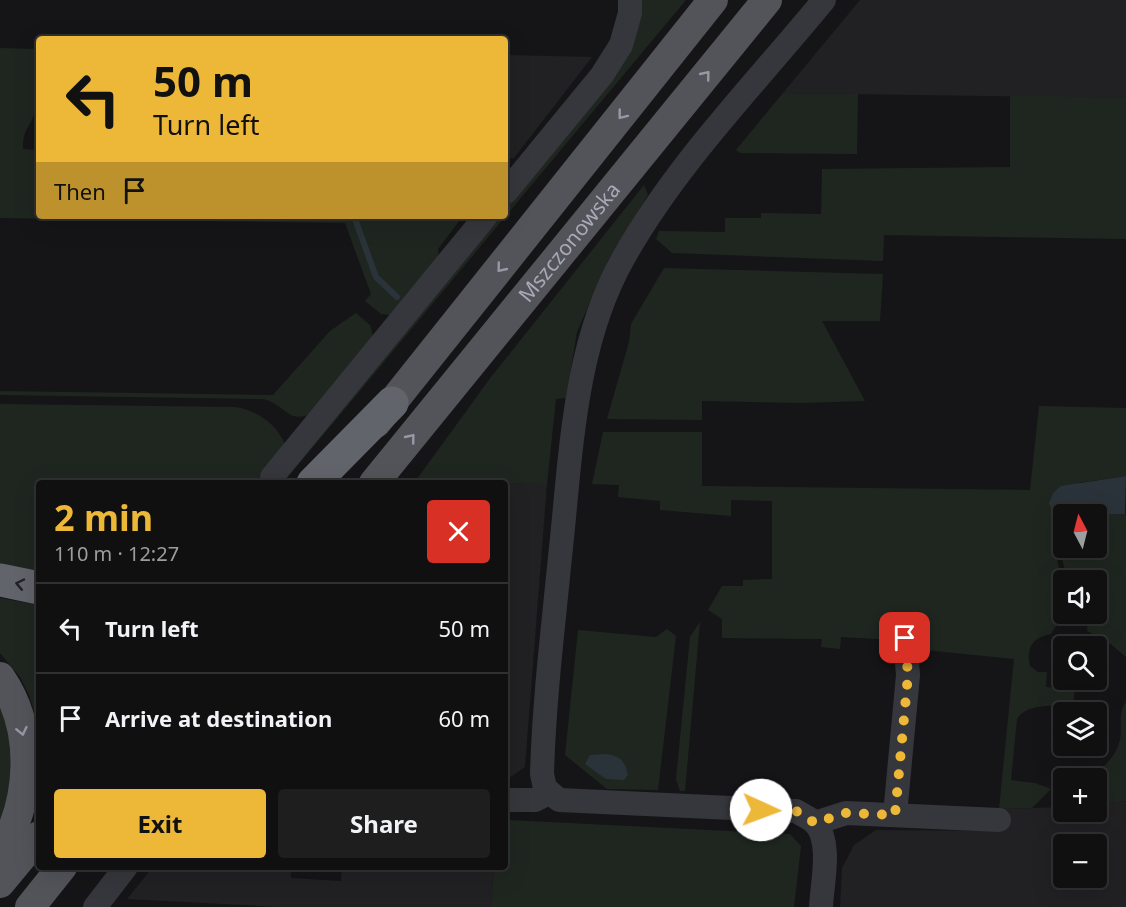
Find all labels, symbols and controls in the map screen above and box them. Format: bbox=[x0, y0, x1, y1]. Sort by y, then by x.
text: 50 m bbox=[153, 52, 253, 109]
icon: left bbox=[54, 60, 132, 138]
one-way arrow bbox=[698, 71, 709, 82]
text: Turn left bbox=[153, 106, 259, 143]
one-way arrow bbox=[618, 108, 629, 119]
icon: arrive bbox=[118, 174, 151, 207]
text: Then bbox=[54, 176, 106, 206]
street label: Mszczonowska bbox=[512, 176, 626, 308]
one-way arrow bbox=[497, 261, 508, 272]
one-way arrow bbox=[403, 433, 414, 444]
text: 2 min bbox=[54, 493, 153, 542]
button: close bbox=[427, 500, 490, 563]
north arrow bbox=[1053, 504, 1107, 558]
map controls bbox=[1053, 504, 1107, 888]
text: 110 m · 12:27 bbox=[54, 540, 179, 567]
button: sound bbox=[1053, 570, 1107, 624]
one-way arrow bbox=[15, 578, 25, 591]
icon: left bbox=[54, 612, 87, 645]
pin bbox=[879, 612, 930, 663]
text: Turn left bbox=[105, 613, 199, 643]
text: 50 m bbox=[439, 613, 490, 643]
icon: arrive bbox=[888, 621, 921, 654]
button: search bbox=[1053, 636, 1107, 690]
icon: arrive bbox=[54, 702, 87, 735]
button: layers bbox=[1053, 702, 1107, 756]
text: Arrive at destination bbox=[105, 703, 332, 733]
text: 60 m bbox=[439, 703, 490, 733]
one-way arrow bbox=[15, 725, 28, 735]
button: + bbox=[1053, 768, 1107, 822]
position arrow bbox=[729, 778, 793, 842]
button: Exit bbox=[54, 789, 266, 858]
button: Share bbox=[278, 789, 490, 858]
button: − bbox=[1053, 834, 1107, 888]

